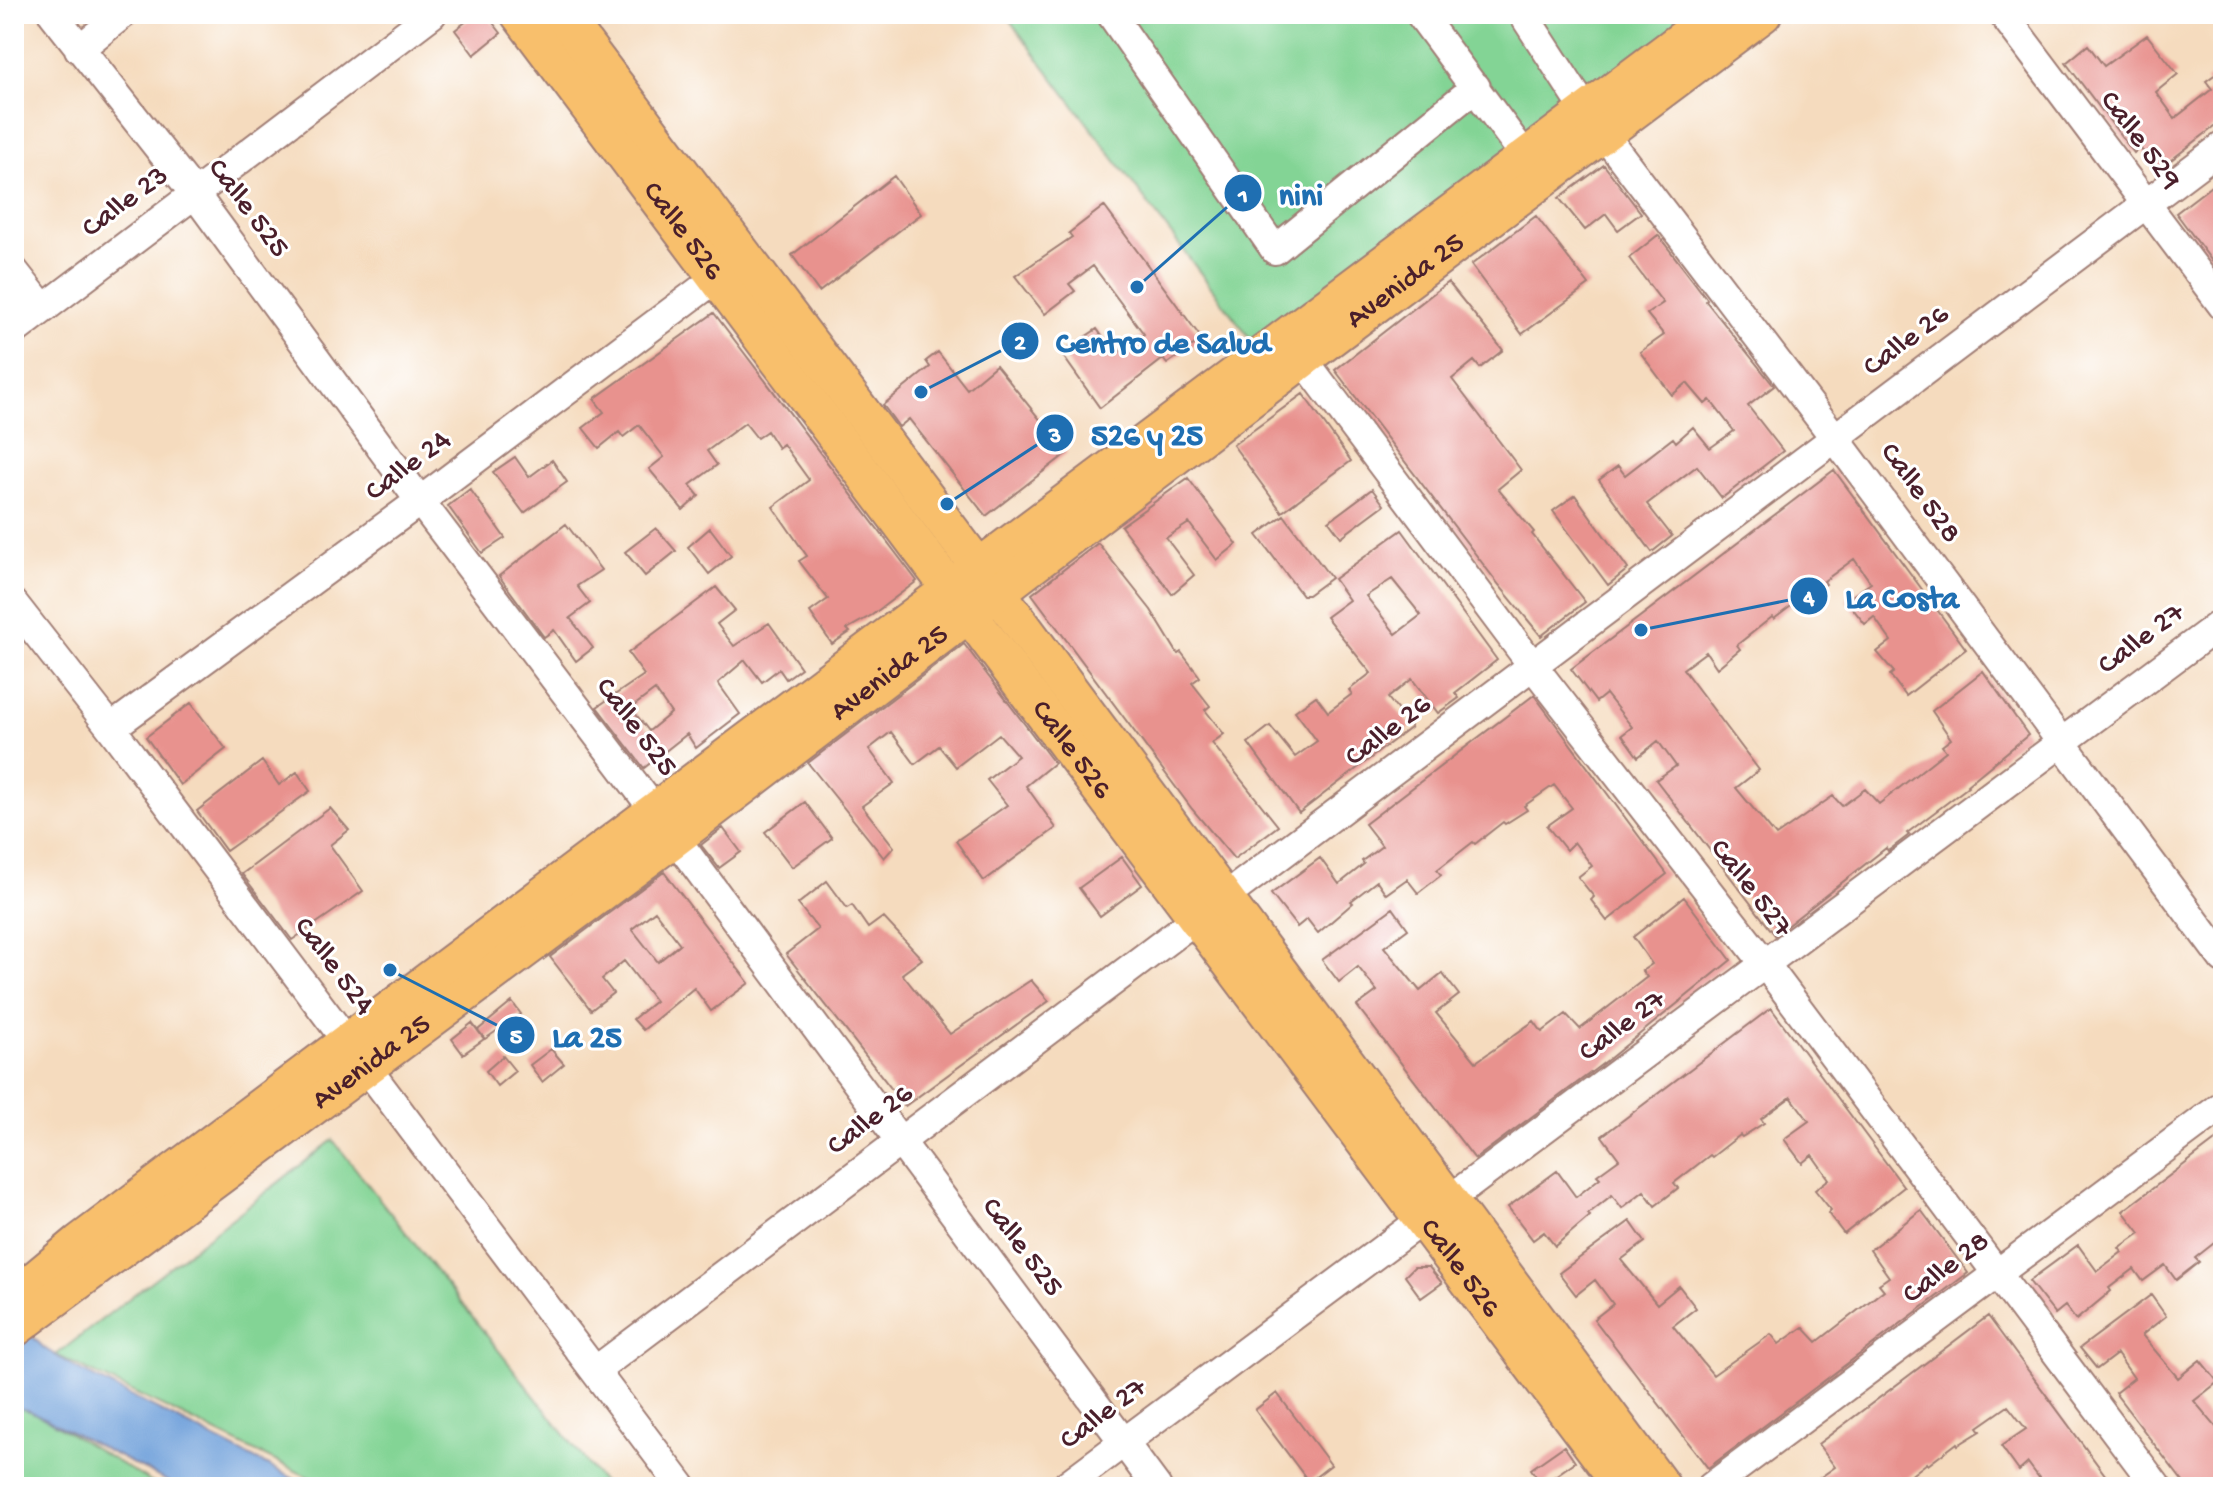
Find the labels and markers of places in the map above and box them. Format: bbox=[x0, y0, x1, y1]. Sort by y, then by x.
callout: nini bbox=[1223, 165, 1339, 221]
callout: Centro de Salud bbox=[1000, 313, 1286, 369]
callout: 526 y 25 bbox=[1035, 405, 1219, 461]
callout: La Costa bbox=[1789, 568, 1975, 624]
callout: La 25 bbox=[496, 1007, 637, 1063]

